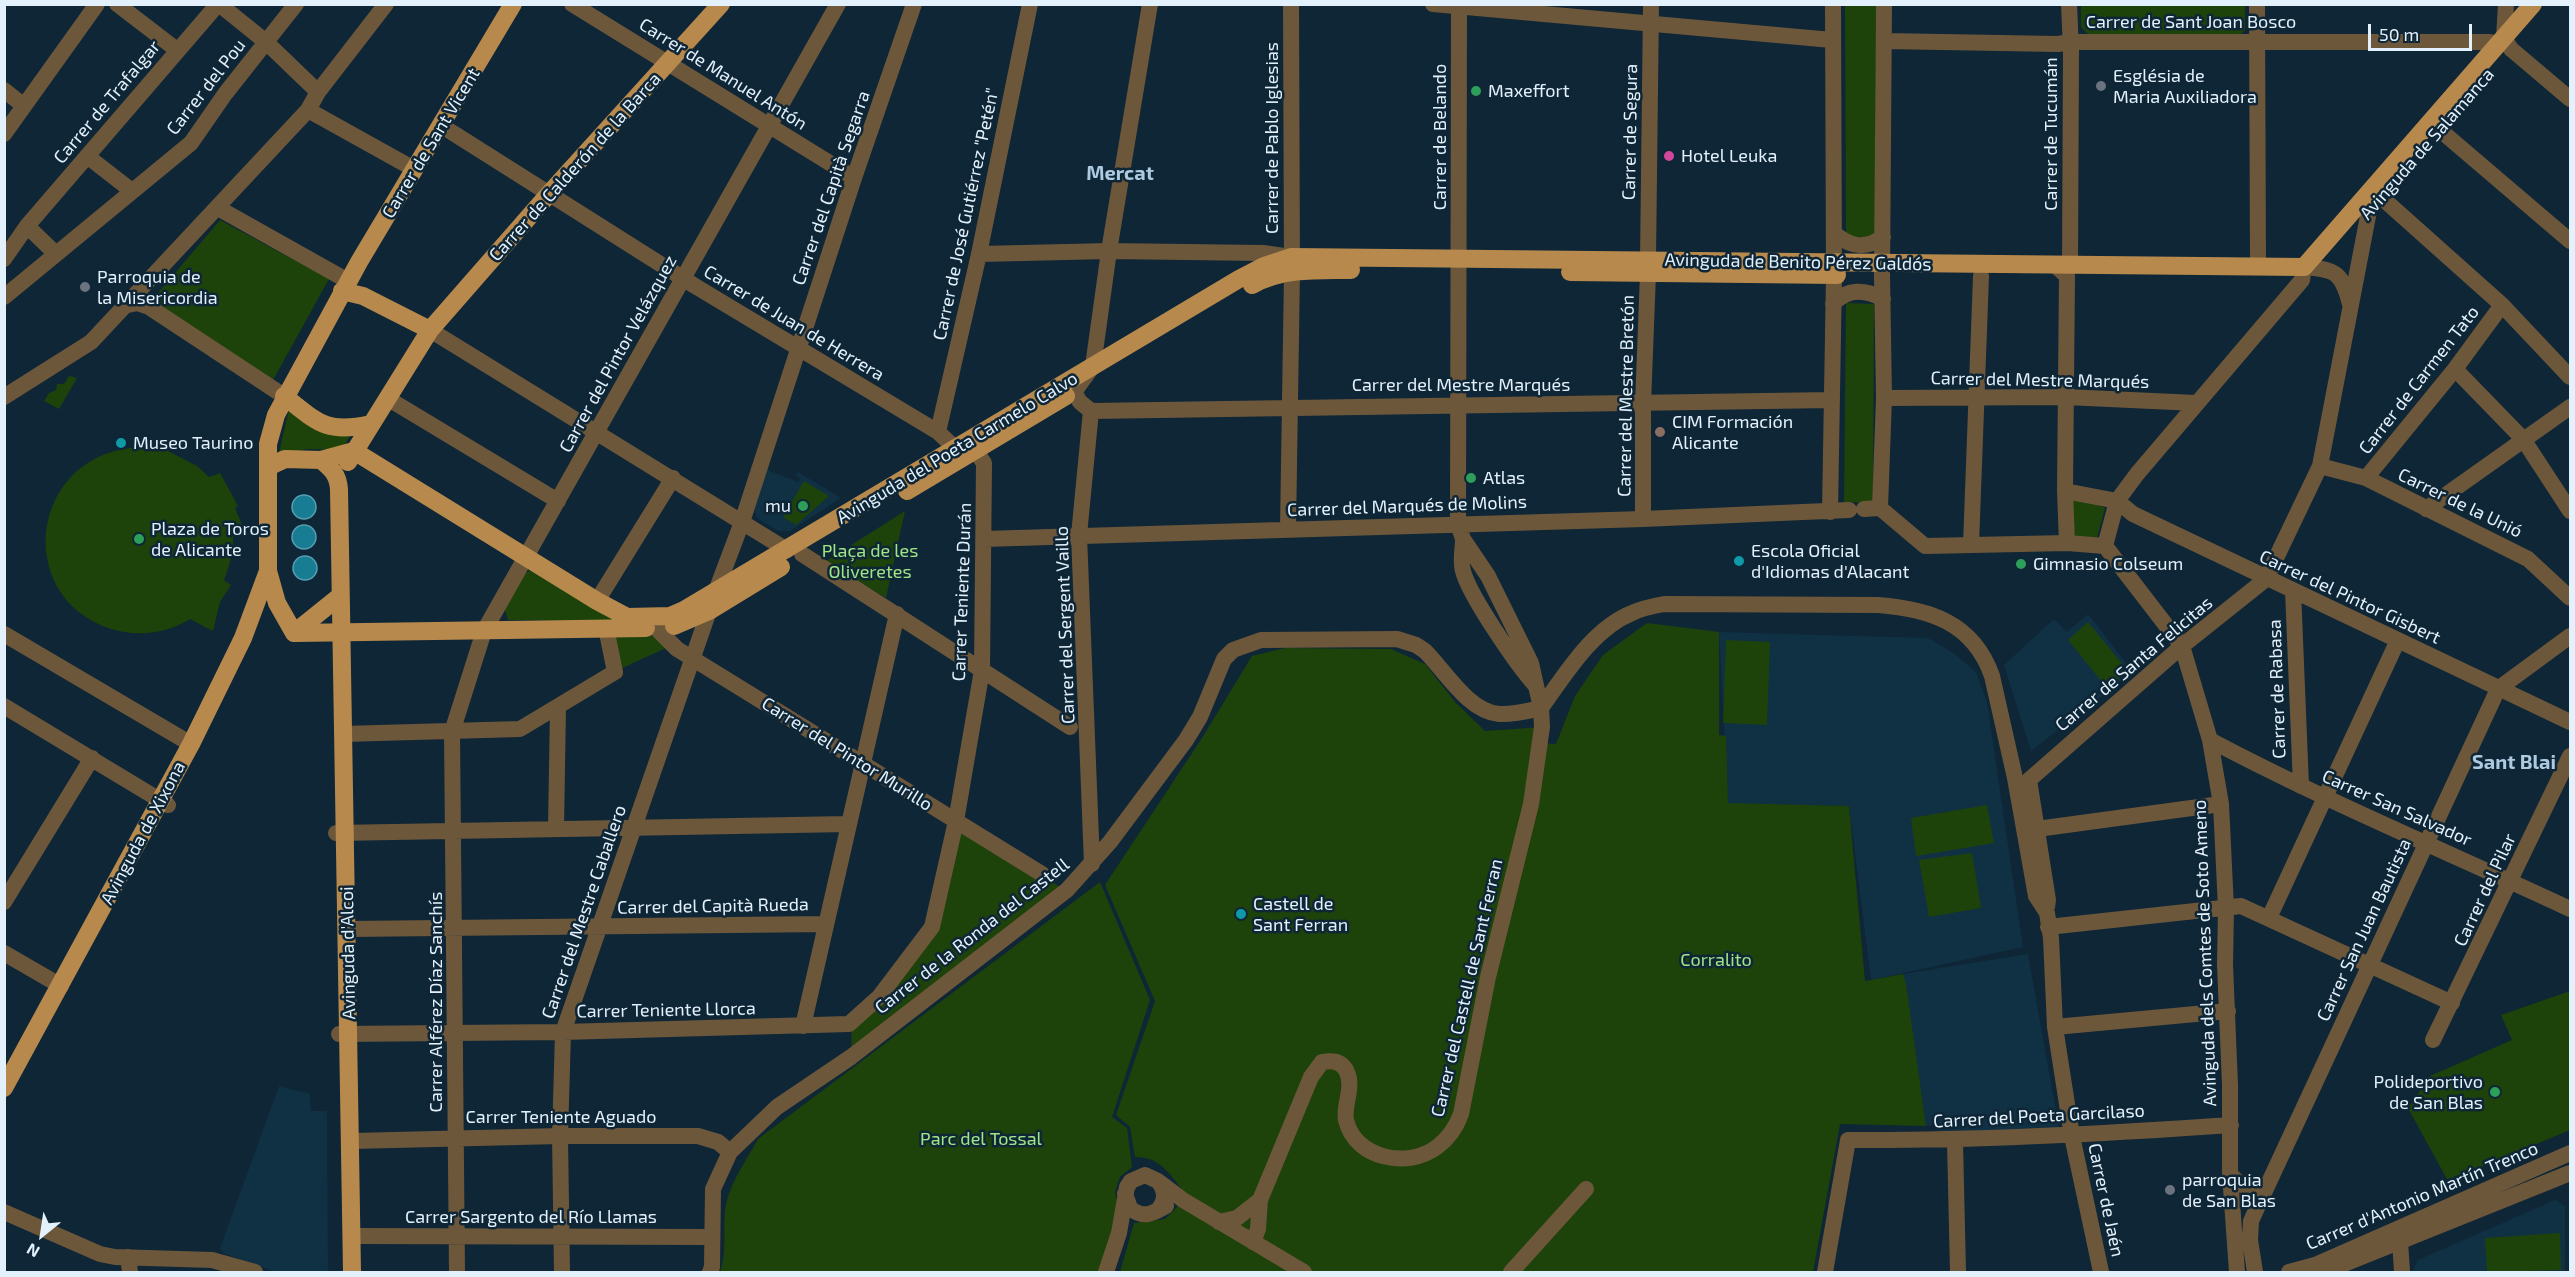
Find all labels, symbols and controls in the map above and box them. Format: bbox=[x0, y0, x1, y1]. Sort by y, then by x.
street label: Carrer de Sant Joan Bosco bbox=[2086, 11, 2296, 33]
scale bar bbox=[2371, 12, 2474, 50]
street label: Carrer de Manuel Antón bbox=[635, 13, 811, 135]
text: 50 m bbox=[2379, 23, 2419, 45]
street label: Carrer del Pou bbox=[162, 35, 250, 139]
street label: Carrer de Trafalgar bbox=[49, 36, 165, 168]
street label: Carrer de Pablo Iglesias bbox=[1261, 42, 1283, 234]
street label: Carrer de Tucumán bbox=[2040, 57, 2062, 211]
street label: Carrer de Sant Vicent bbox=[378, 64, 484, 222]
street label: Carrer de Belando bbox=[1429, 64, 1451, 210]
street label: Carrer de Segura bbox=[1618, 64, 1642, 200]
street label: Avinguda de Salamanca bbox=[2355, 64, 2499, 224]
place label: Església de Maria Auxiliadora bbox=[2113, 65, 2257, 107]
street label: Carrer de Calderón de la Barca bbox=[485, 68, 665, 266]
marker: Església de Maria Auxiliadora bbox=[2094, 79, 2108, 93]
place label: Maxeffort bbox=[1488, 80, 1570, 102]
marker: Maxeffort bbox=[1469, 84, 1483, 98]
street label: Carrer de José Gutiérrez "Petén" bbox=[929, 86, 1003, 342]
street label: Carrer del Capità Segarra bbox=[788, 88, 874, 288]
place label: Hotel Leuka bbox=[1681, 145, 1777, 167]
marker: Hotel Leuka bbox=[1662, 149, 1676, 163]
district label: Mercat bbox=[1086, 161, 1154, 185]
street label: Avinguda de Benito Pérez Galdós bbox=[1664, 249, 1932, 275]
street label: Carrer del Pintor Velázquez bbox=[555, 252, 681, 456]
street label: Carrer de Juan de Herrera bbox=[700, 261, 888, 385]
place label: Parroquia de la Misericordia bbox=[97, 266, 218, 308]
marker: Parroquia de la Misericordia bbox=[78, 280, 92, 294]
street label: Carrer del Mestre Bretón bbox=[1613, 295, 1639, 497]
street label: Carrer de Carmen Tato bbox=[2354, 302, 2484, 458]
street label: Avinguda del Poeta Carmelo Calvo bbox=[833, 367, 1081, 529]
street label: Carrer del Mestre Marqués bbox=[1930, 367, 2150, 393]
street label: Carrer del Mestre Marqués bbox=[1352, 374, 1570, 396]
place label: CIM Formación Alicante bbox=[1672, 411, 1793, 454]
marker: CIM Formación Alicante bbox=[1653, 425, 1667, 439]
place label: Museo Taurino bbox=[133, 432, 253, 454]
marker: Museo Taurino bbox=[114, 436, 128, 450]
street label: Carrer de la Unió bbox=[2394, 464, 2526, 542]
place label: Atlas bbox=[1483, 467, 1525, 489]
marker: Atlas bbox=[1464, 471, 1478, 485]
street label: Carrer del Marqués de Molins bbox=[1287, 491, 1527, 521]
place label: mu bbox=[765, 495, 791, 517]
marker: mu bbox=[796, 499, 810, 513]
street label: Carrer Teniente Durán bbox=[948, 502, 976, 682]
place label: Plaza de Toros de Alicante bbox=[151, 518, 269, 560]
street label: Carrer del Sergent Vaillo bbox=[1051, 526, 1079, 724]
marker: Plaza de Toros de Alicante bbox=[132, 532, 146, 546]
park label: Plaça de les Oliveretes bbox=[822, 540, 918, 582]
place label: Escola Oficial d'Idiomas d'Alacant bbox=[1751, 540, 1909, 582]
street label: Carrer del Pintor Gisbert bbox=[2256, 546, 2444, 648]
place label: Gimnasio Colseum bbox=[2033, 553, 2183, 575]
marker: Escola Oficial d'Idiomas d'Alacant bbox=[1732, 554, 1746, 568]
marker: Gimnasio Colseum bbox=[2014, 557, 2028, 571]
street label: Carrer de Santa Felicitas bbox=[2051, 592, 2217, 736]
street label: Carrer de Rabasa bbox=[2264, 619, 2290, 759]
street label: Carrer del Pintor Murillo bbox=[758, 693, 936, 815]
district label: Sant Blai bbox=[2472, 750, 2556, 774]
street label: Avinguda de Xixona bbox=[96, 758, 190, 908]
street label: Carrer San Salvador bbox=[2319, 765, 2475, 851]
street label: Avinguda dels Comtes de Soto Ameno bbox=[2189, 799, 2221, 1107]
street label: Carrer del Mestre Caballero bbox=[537, 802, 631, 1022]
street label: Carrer del Pilar bbox=[2449, 830, 2521, 950]
street label: Carrer San Juan Bautista bbox=[2312, 835, 2416, 1025]
street label: Carrer de la Ronda del Castell bbox=[871, 854, 1073, 1018]
street label: Carrer del Castell de Sant Ferran bbox=[1427, 857, 1507, 1119]
street label: Avinguda d'Alcoi bbox=[336, 886, 360, 1020]
street label: Carrer Alférez Díaz Sanchís bbox=[425, 892, 447, 1112]
place label: Castell de Sant Ferran bbox=[1253, 893, 1348, 936]
street label: Carrer del Capità Rueda bbox=[617, 894, 809, 918]
marker: Castell de Sant Ferran bbox=[1234, 907, 1248, 921]
park label: Corralito bbox=[1680, 949, 1752, 971]
street label: Carrer Teniente Llorca bbox=[576, 998, 756, 1022]
place label: Polideportivo de San Blas bbox=[2374, 1071, 2483, 1114]
marker: Polideportivo de San Blas bbox=[2488, 1085, 2502, 1099]
street label: Carrer del Poeta Garcilaso bbox=[1933, 1100, 2145, 1132]
street label: Carrer Teniente Aguado bbox=[466, 1106, 656, 1128]
park label: Parc del Tossal bbox=[920, 1128, 1042, 1150]
street label: Carrer d'Antonio Martín Trenco bbox=[2303, 1137, 2541, 1255]
street label: Carrer de Jaén bbox=[2083, 1141, 2129, 1259]
place label: parroquia de San Blas bbox=[2182, 1169, 2276, 1212]
marker: parroquia de San Blas bbox=[2163, 1183, 2177, 1197]
north arrow bbox=[12, 1205, 72, 1265]
street label: Carrer Sargento del Río Llamas bbox=[405, 1206, 657, 1228]
text: N bbox=[23, 1240, 43, 1262]

